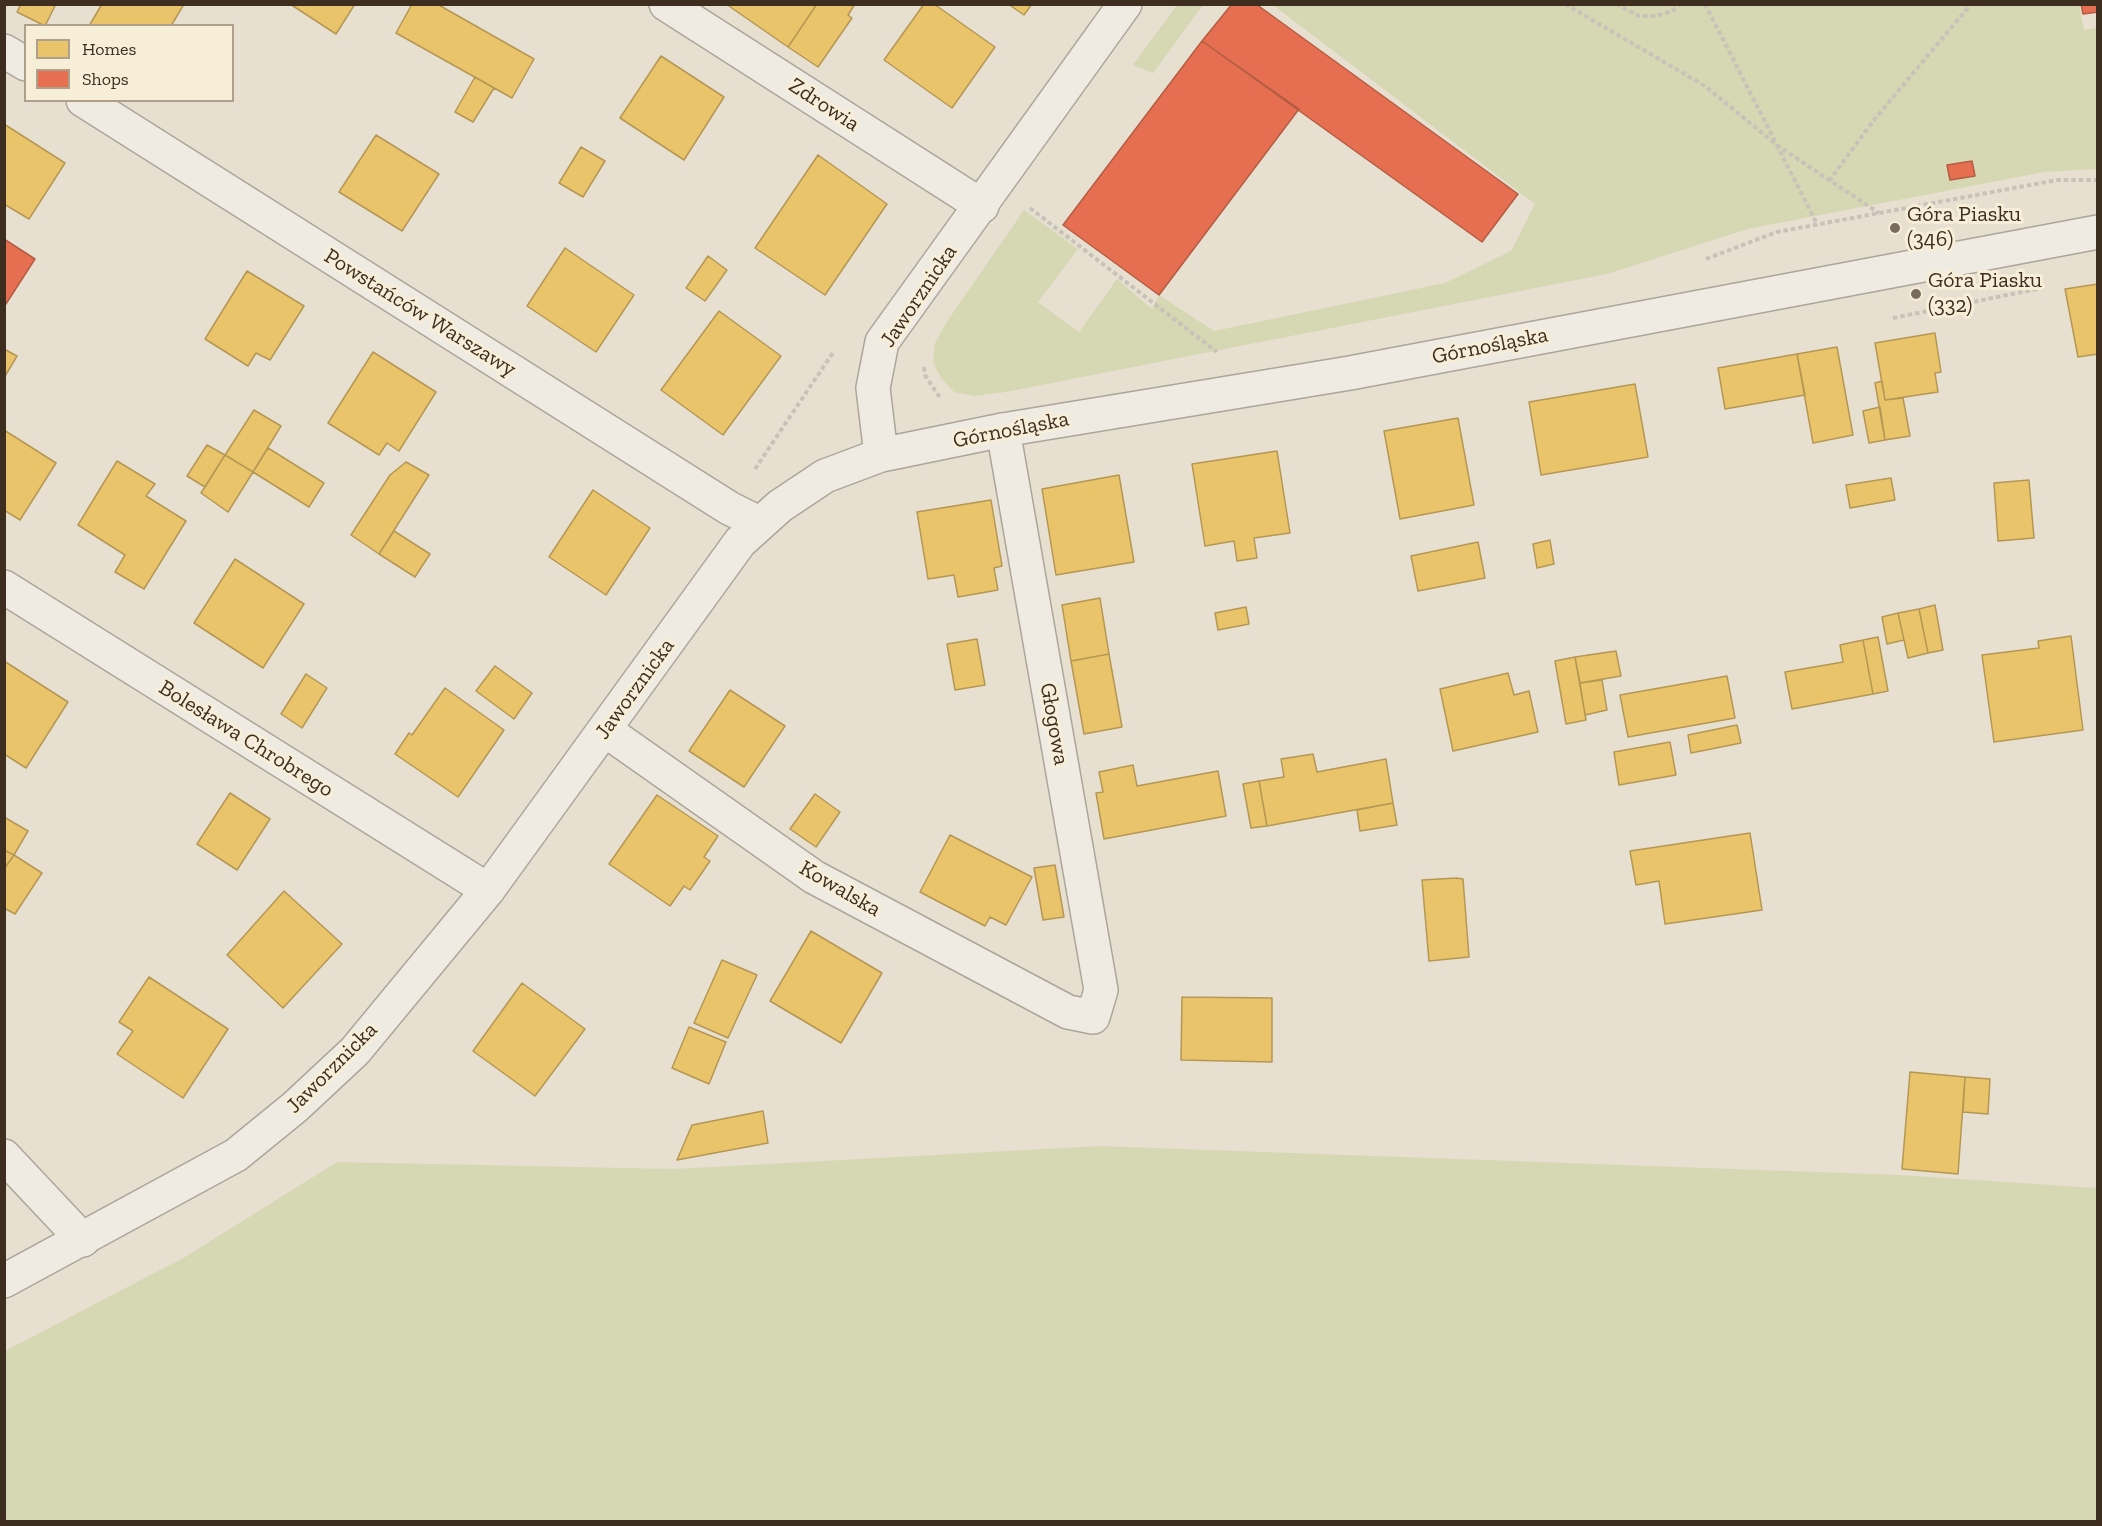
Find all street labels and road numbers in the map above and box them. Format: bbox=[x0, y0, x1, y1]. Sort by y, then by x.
street label: Zdrowia bbox=[784, 72, 864, 138]
street label: Jaworznicka bbox=[875, 240, 963, 352]
street label: Powstańców Warszawy bbox=[319, 243, 521, 383]
street label: Górnośląska bbox=[1430, 322, 1550, 370]
street label: Górnośląska bbox=[951, 406, 1071, 454]
street label: Jaworznicka bbox=[590, 634, 680, 744]
street label: Bolesława Chrobrego bbox=[154, 675, 338, 803]
street label: Głogowa bbox=[1034, 681, 1074, 767]
street label: Kowalska bbox=[795, 855, 885, 923]
street label: Jaworznicka bbox=[281, 1017, 383, 1119]

